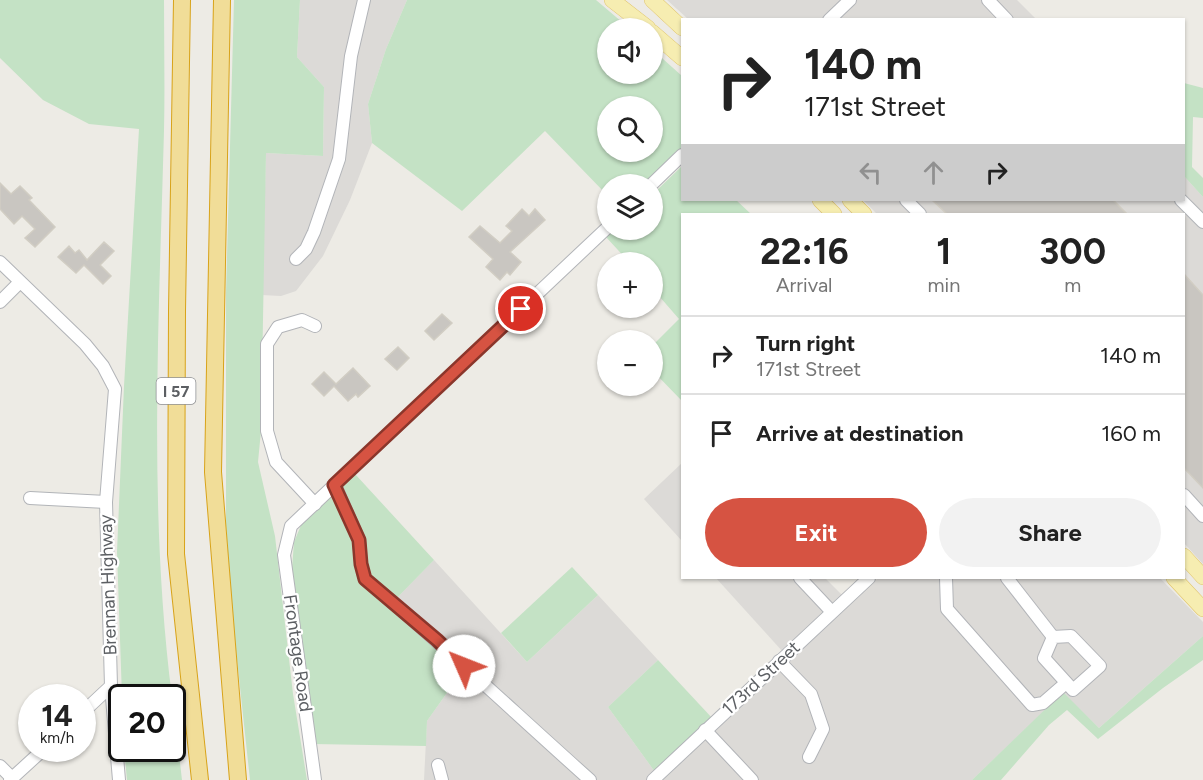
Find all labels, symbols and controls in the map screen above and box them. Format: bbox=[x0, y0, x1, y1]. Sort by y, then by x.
map controls bbox=[597, 18, 663, 396]
button: sound bbox=[597, 18, 663, 84]
text: 140 m bbox=[804, 39, 922, 90]
icon: right bbox=[705, 42, 783, 120]
text: 171st Street bbox=[804, 90, 946, 123]
button: search bbox=[597, 96, 663, 162]
icon: left bbox=[854, 156, 887, 189]
icon: ahead bbox=[917, 156, 950, 189]
icon: right bbox=[980, 156, 1013, 189]
button: layers bbox=[597, 174, 663, 240]
text: 22:16 bbox=[760, 230, 849, 273]
text: 1 bbox=[936, 230, 952, 273]
text: 300 bbox=[1039, 230, 1106, 273]
button: + bbox=[597, 252, 663, 318]
text: Arrival bbox=[776, 273, 833, 297]
text: min bbox=[928, 273, 960, 297]
text: m bbox=[1064, 273, 1081, 297]
pin bbox=[495, 283, 546, 334]
icon: arrive bbox=[504, 292, 537, 325]
button: − bbox=[597, 330, 663, 396]
text: Turn right bbox=[756, 330, 855, 357]
icon: right bbox=[705, 339, 738, 372]
text: 140 m bbox=[1100, 342, 1161, 369]
text: 171st Street bbox=[756, 357, 861, 381]
road number: I 57 bbox=[156, 378, 195, 404]
icon: arrive bbox=[705, 417, 738, 450]
text: Arrive at destination bbox=[756, 420, 964, 447]
text: 160 m bbox=[1101, 420, 1161, 447]
button: Exit bbox=[705, 498, 927, 567]
button: Share bbox=[939, 498, 1161, 567]
street label: Brennan Highway bbox=[95, 514, 121, 656]
street label: Frontage Road bbox=[279, 593, 317, 713]
position arrow bbox=[432, 634, 496, 698]
street label: 173rd Street bbox=[718, 636, 805, 720]
speed limit sign: 20 bbox=[108, 684, 186, 762]
text: 14 bbox=[41, 697, 73, 734]
text: km/h bbox=[40, 729, 74, 747]

